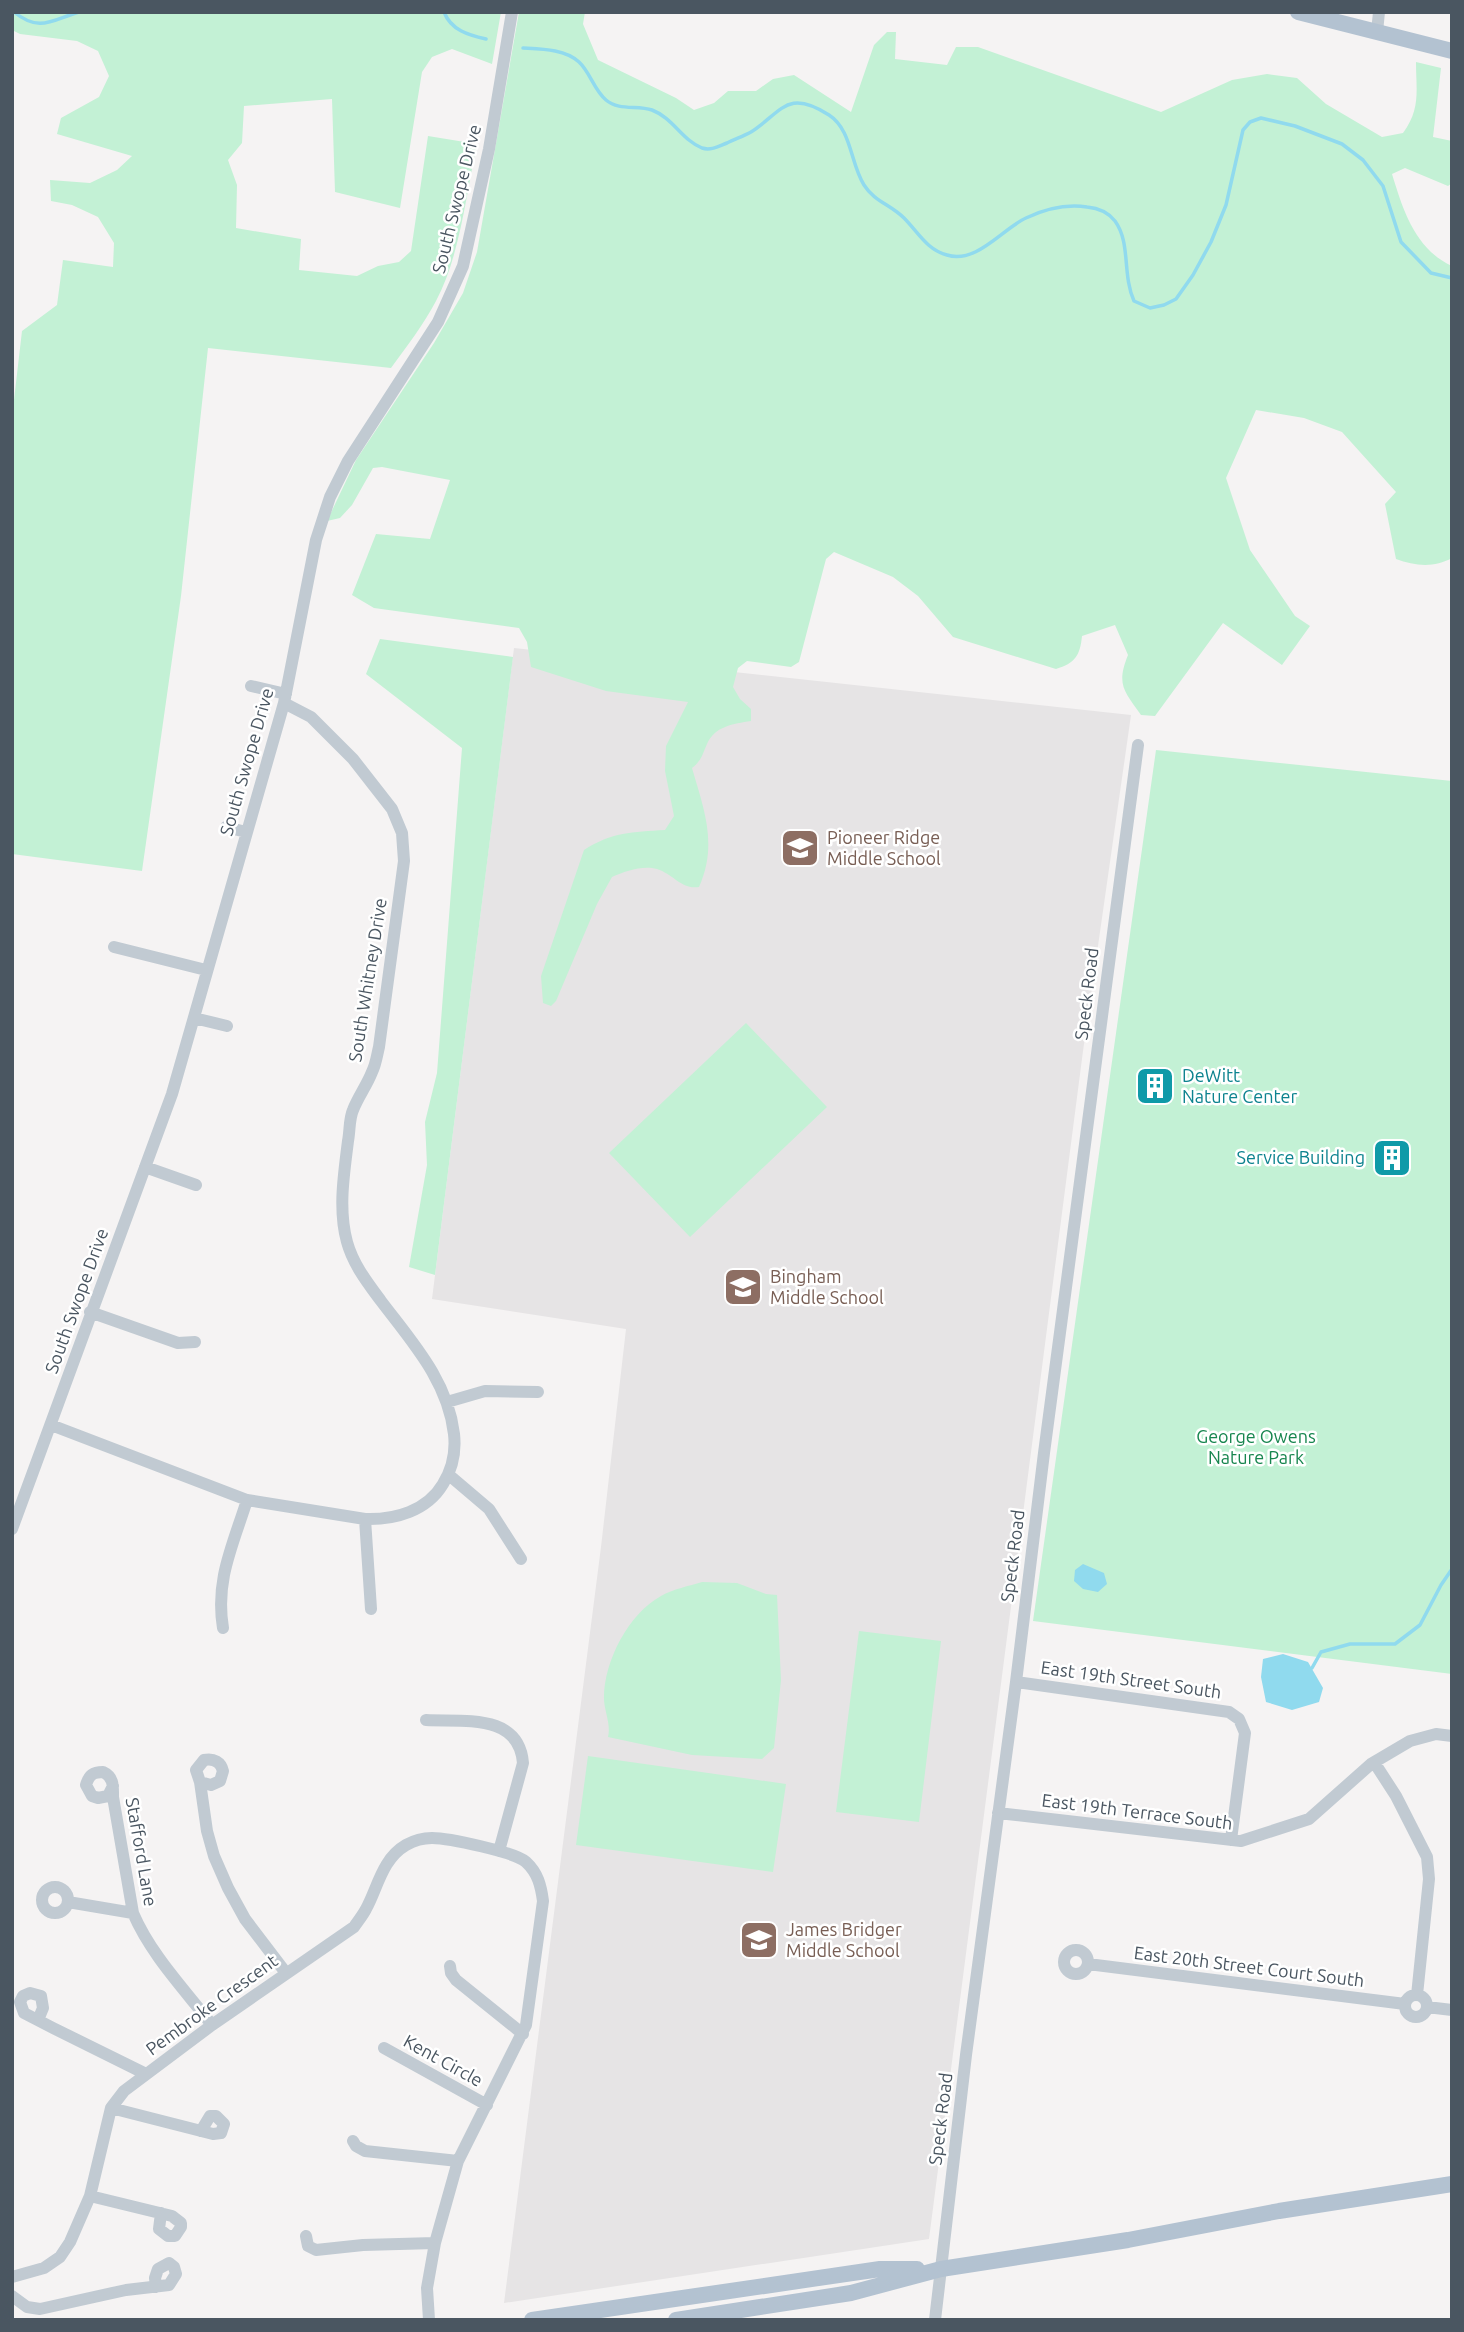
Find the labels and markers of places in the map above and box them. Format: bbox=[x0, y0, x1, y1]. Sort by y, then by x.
school or university icon: Pioneer Ridge Middle School bbox=[779, 827, 821, 869]
place label: Pioneer Ridge Middle School bbox=[827, 827, 941, 868]
building icon: DeWitt Nature Center bbox=[1134, 1065, 1176, 1107]
place label: DeWitt Nature Center bbox=[1182, 1065, 1298, 1106]
building icon: Service Building bbox=[1371, 1137, 1413, 1179]
place label: Service Building bbox=[1237, 1147, 1365, 1167]
school or university icon: Bingham Middle School bbox=[722, 1266, 764, 1308]
place label: Bingham Middle School bbox=[770, 1266, 884, 1307]
school or university icon: James Bridger Middle School bbox=[738, 1919, 780, 1961]
place label: James Bridger Middle School bbox=[786, 1919, 902, 1960]

